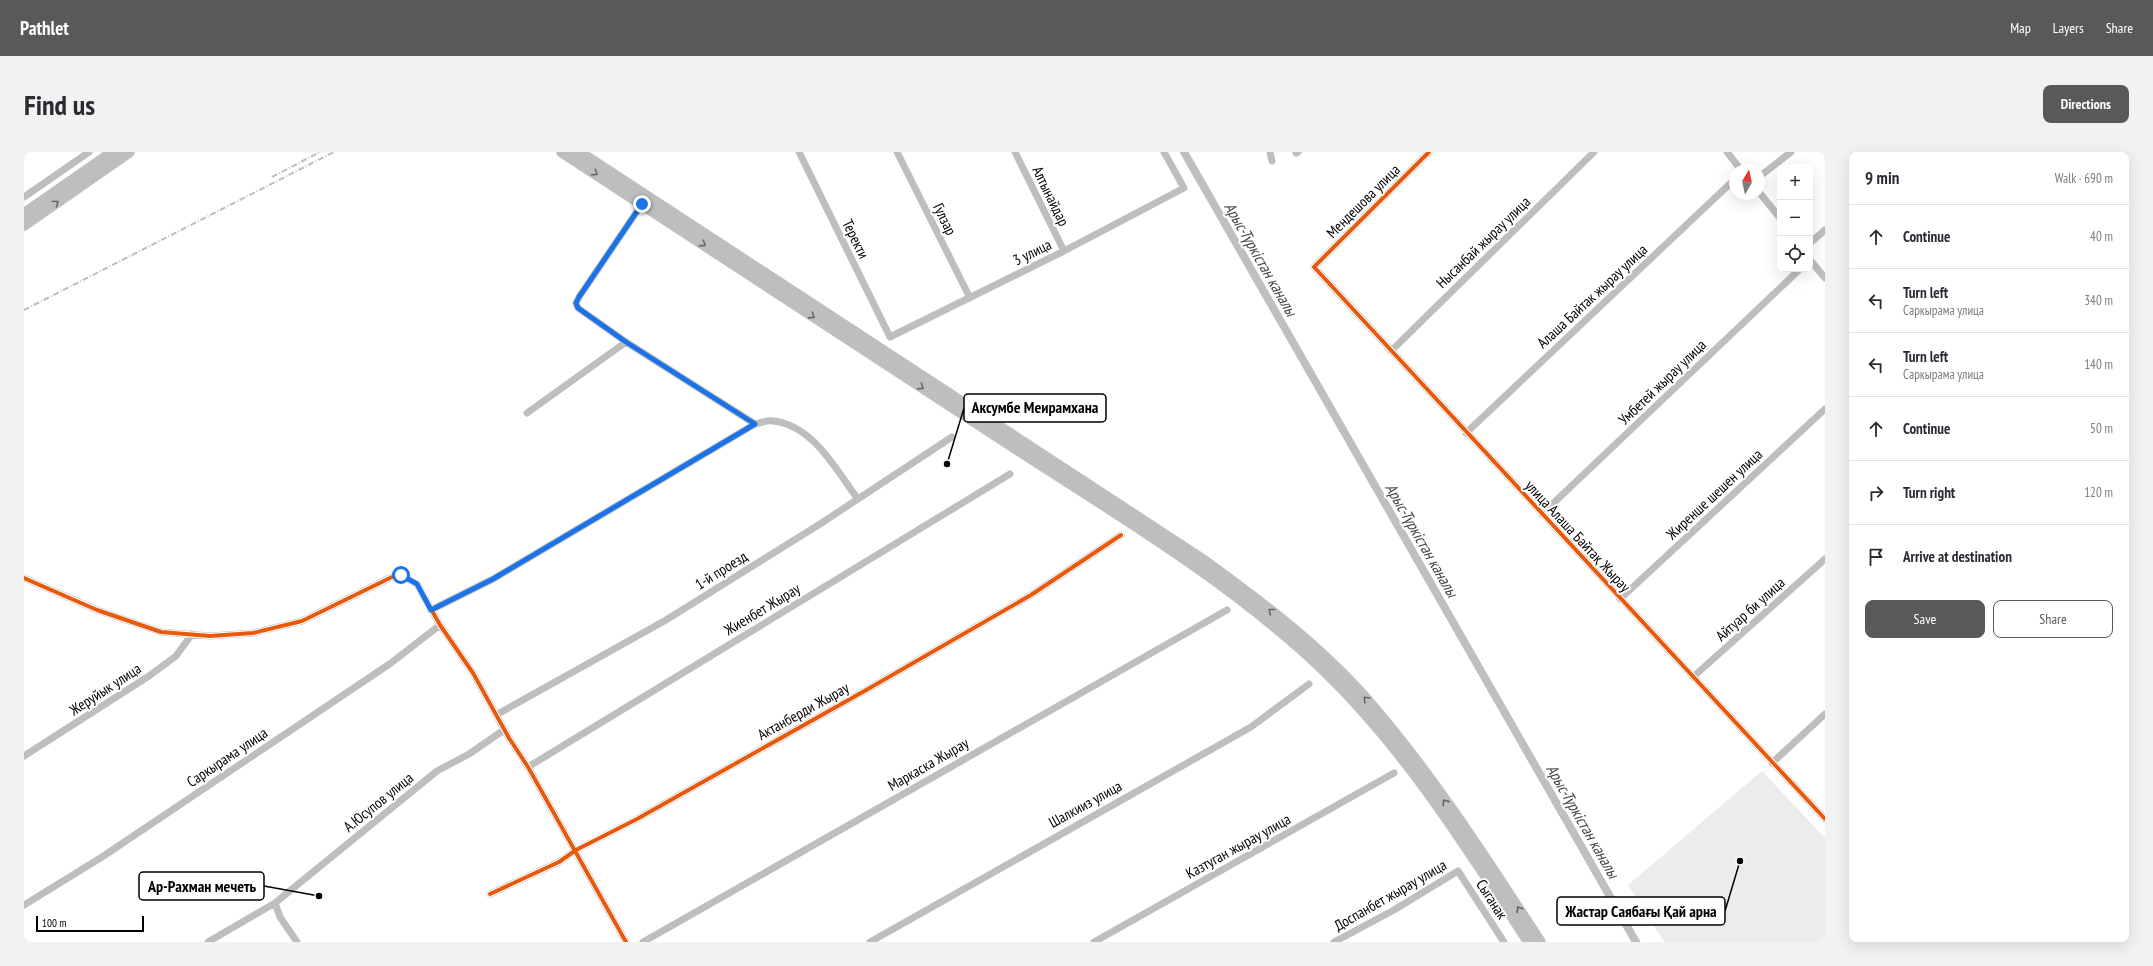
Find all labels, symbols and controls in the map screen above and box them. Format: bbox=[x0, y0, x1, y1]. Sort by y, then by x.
text: Pathlet bbox=[20, 16, 69, 40]
text: Map bbox=[2010, 19, 2031, 37]
text: Layers bbox=[2053, 19, 2084, 37]
text: Share bbox=[2106, 19, 2133, 37]
button: Directions bbox=[2043, 85, 2129, 123]
text: Find us bbox=[24, 86, 95, 123]
street label: Мендешова улица bbox=[1322, 160, 1404, 242]
street label: Алтынайдар bbox=[1028, 163, 1074, 229]
north arrow bbox=[1729, 164, 1765, 200]
map controls bbox=[1777, 164, 1813, 272]
button: + bbox=[1777, 164, 1813, 200]
text: 9 min bbox=[1865, 167, 1899, 189]
one-way arrow bbox=[590, 169, 597, 176]
text: Walk · 690 m bbox=[2055, 170, 2113, 187]
street label: Нысанбай жырау улица bbox=[1432, 192, 1534, 292]
route end bbox=[633, 195, 651, 213]
water label: Арыс-Түркістан каналы bbox=[1220, 199, 1302, 321]
one-way arrow bbox=[52, 200, 59, 208]
street label: Гулзар bbox=[929, 200, 961, 238]
button: − bbox=[1777, 200, 1813, 236]
street label: Теректи bbox=[838, 216, 874, 262]
icon: ahead bbox=[1865, 226, 1887, 248]
text: Continue bbox=[1903, 227, 1950, 246]
text: 40 m bbox=[2090, 228, 2113, 245]
street label: 3 улица bbox=[1010, 235, 1054, 269]
button: locate bbox=[1777, 236, 1813, 272]
one-way arrow bbox=[699, 240, 706, 247]
street label: Алаша Байтак жырау улица bbox=[1533, 240, 1651, 352]
text: Turn left bbox=[1903, 283, 1948, 302]
icon: left bbox=[1865, 290, 1887, 312]
text: 340 m bbox=[2084, 292, 2113, 309]
text: Саркырама улица bbox=[1903, 302, 1984, 319]
one-way arrow bbox=[808, 311, 815, 318]
street label: Умбетей жырау улица bbox=[1614, 335, 1710, 429]
text: Turn left bbox=[1903, 347, 1948, 366]
icon: left bbox=[1865, 354, 1887, 376]
text: 140 m bbox=[2084, 356, 2113, 373]
text: Саркырама улица bbox=[1903, 366, 1984, 383]
one-way arrow bbox=[917, 382, 924, 389]
callout: Аксумбе Меирамхана bbox=[964, 394, 1106, 422]
text: Аксумбе Меирамхана bbox=[971, 397, 1099, 417]
icon: ahead bbox=[1865, 418, 1887, 440]
text: Continue bbox=[1903, 419, 1950, 438]
text: 50 m bbox=[2090, 420, 2113, 437]
street label: Жиренше шешен улица bbox=[1661, 445, 1766, 544]
street label: улица Алаша Байтақ Жырау bbox=[1521, 476, 1635, 596]
water label: Арыс-Түркістан каналы bbox=[1381, 480, 1463, 602]
icon: right bbox=[1865, 482, 1887, 504]
text: Turn right bbox=[1903, 483, 1955, 502]
text: 120 m bbox=[2084, 484, 2113, 501]
street label: 1-й проезд bbox=[691, 546, 751, 594]
icon: arrive bbox=[1865, 546, 1887, 568]
text: Arrive at destination bbox=[1903, 547, 2012, 566]
route start bbox=[392, 566, 410, 584]
street label: Айтуар би улица bbox=[1711, 573, 1789, 645]
street label: Жиенбет Жырау bbox=[720, 579, 804, 640]
button: Save bbox=[1865, 600, 1985, 638]
button: Share bbox=[1993, 600, 2113, 638]
one-way arrow bbox=[1268, 608, 1275, 615]
street label: Жеруйык улица bbox=[65, 659, 145, 720]
street label: Актанберди Жырау bbox=[754, 678, 852, 744]
one-way arrow bbox=[1364, 697, 1371, 704]
street label: Саркырама улица bbox=[183, 723, 271, 791]
street label: Маркаска Жырау bbox=[884, 733, 972, 795]
water label: Арыс-Түркістан каналы bbox=[1542, 761, 1624, 883]
street label: А.Юсупов улица bbox=[339, 768, 417, 836]
street label: Шалкииз улица bbox=[1045, 776, 1125, 832]
one-way arrow bbox=[1442, 799, 1450, 806]
street label: Казтуган жырау улица bbox=[1182, 809, 1294, 883]
street label: Доспанбет жырау улица bbox=[1330, 855, 1450, 935]
callout: Ар-Рахман мечеть bbox=[139, 872, 264, 900]
street label: Сыганак bbox=[1472, 875, 1512, 923]
text: Ар-Рахман мечеть bbox=[147, 876, 257, 896]
callout: Жастар Саябағы Қай арна bbox=[1557, 897, 1725, 925]
text: Жастар Саябағы Қай арна bbox=[1564, 901, 1717, 921]
one-way arrow bbox=[1516, 907, 1523, 914]
scale bar bbox=[36, 914, 144, 933]
text: 100 m bbox=[42, 916, 66, 930]

